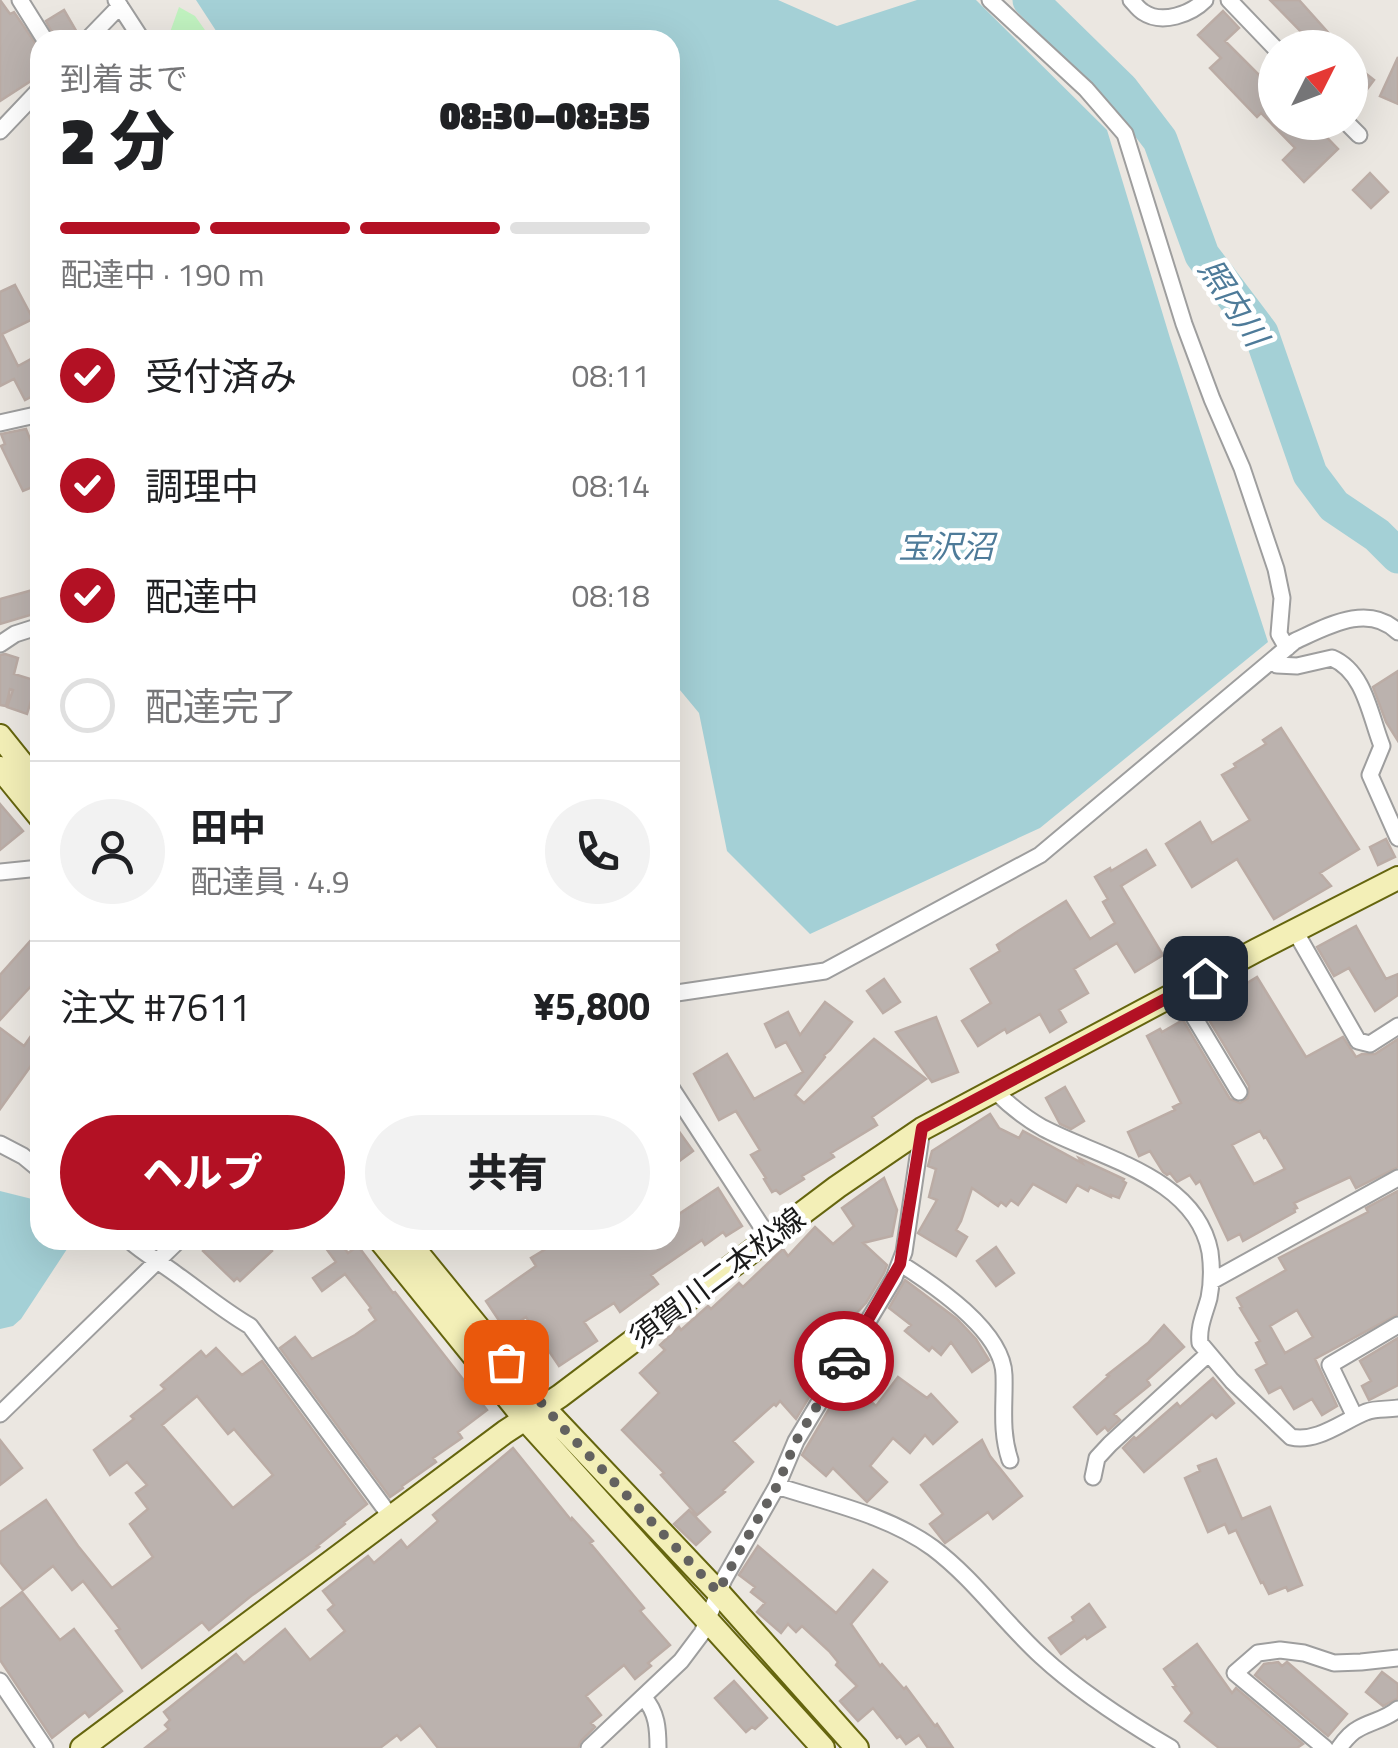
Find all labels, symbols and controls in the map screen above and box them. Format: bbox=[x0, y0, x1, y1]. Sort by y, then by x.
north arrow bbox=[1258, 30, 1368, 140]
map controls bbox=[1258, 30, 1368, 140]
text: 到着まで bbox=[60, 54, 188, 102]
text: 08:30–08:35 bbox=[440, 86, 650, 144]
text: 2 分 bbox=[60, 90, 175, 189]
water label: 照内川 bbox=[1188, 249, 1282, 358]
text: 配達中 · 190 m bbox=[60, 250, 265, 298]
text: 受付済み bbox=[145, 347, 297, 405]
icon: check bbox=[60, 348, 115, 403]
text: 08:11 bbox=[571, 351, 650, 399]
text: 調理中 bbox=[145, 457, 259, 515]
icon: check bbox=[60, 458, 115, 513]
text: 08:14 bbox=[571, 461, 650, 509]
water label: 宝沢沼 bbox=[898, 522, 998, 570]
text: 配達中 bbox=[145, 567, 259, 625]
icon: check bbox=[60, 568, 115, 623]
text: 08:18 bbox=[571, 571, 650, 619]
text: 配達完了 bbox=[145, 677, 297, 735]
text: 田中 bbox=[190, 798, 266, 856]
button: person bbox=[60, 799, 165, 904]
button: phone bbox=[545, 799, 650, 904]
text: 配達員 · 4.9 bbox=[190, 857, 350, 905]
pin bbox=[1163, 936, 1248, 1021]
icon: home bbox=[1178, 951, 1233, 1006]
text: ¥5,800 bbox=[534, 977, 650, 1035]
text: 注文 #7611 bbox=[60, 978, 251, 1036]
button: ヘルプ bbox=[60, 1115, 345, 1230]
button: 共有 bbox=[365, 1115, 650, 1230]
street label: 須賀川二本松線 bbox=[619, 1195, 815, 1359]
courier bbox=[794, 1311, 894, 1411]
pin bbox=[464, 1320, 549, 1405]
icon: car bbox=[817, 1334, 872, 1389]
icon: bag bbox=[479, 1335, 534, 1390]

